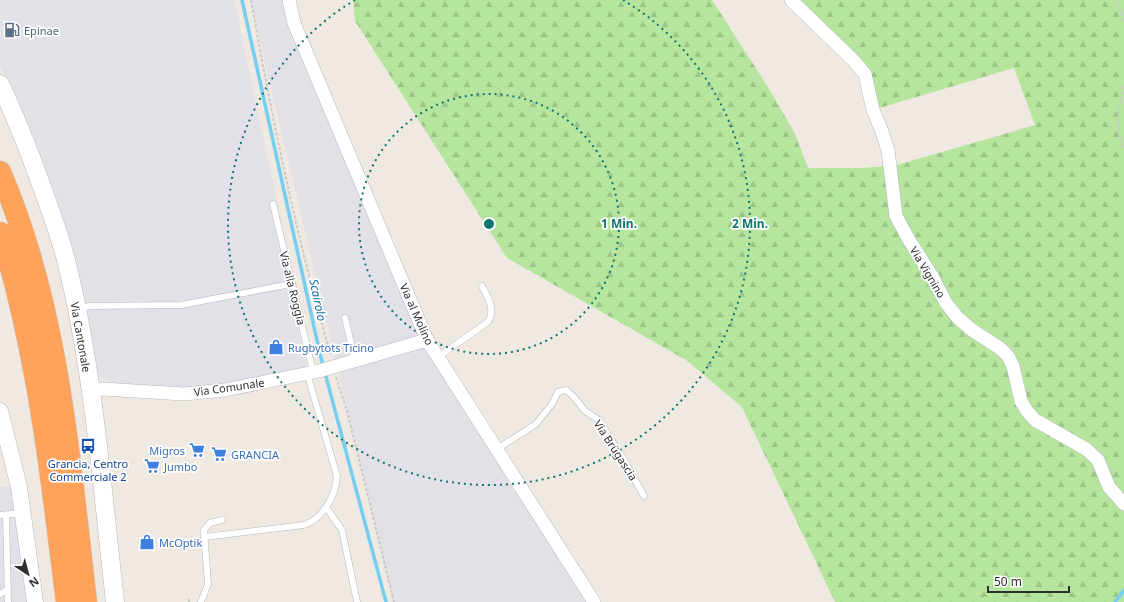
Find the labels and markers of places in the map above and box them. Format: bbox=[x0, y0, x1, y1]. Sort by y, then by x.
fuel station icon: Epinae bbox=[3, 21, 21, 39]
place label: Epinae bbox=[24, 23, 59, 38]
centre of rings bbox=[482, 217, 496, 231]
shop icon: Rugbytots Ticino bbox=[267, 338, 285, 356]
place label: Rugbytots Ticino bbox=[288, 340, 374, 355]
bus stop icon: Grancia, Centro Commerciale 2 bbox=[79, 437, 97, 455]
supermarket icon: Migros bbox=[188, 441, 206, 459]
place label: Migros bbox=[149, 443, 185, 458]
supermarket icon: GRANCIA bbox=[210, 445, 228, 463]
place label: GRANCIA bbox=[231, 447, 280, 462]
place label: Grancia, Centro Commerciale 2 bbox=[48, 456, 128, 484]
supermarket icon: Jumbo bbox=[143, 457, 161, 475]
place label: Jumbo bbox=[163, 459, 198, 474]
shop icon: McOptik bbox=[138, 533, 156, 551]
place label: McOptik bbox=[159, 535, 202, 550]

